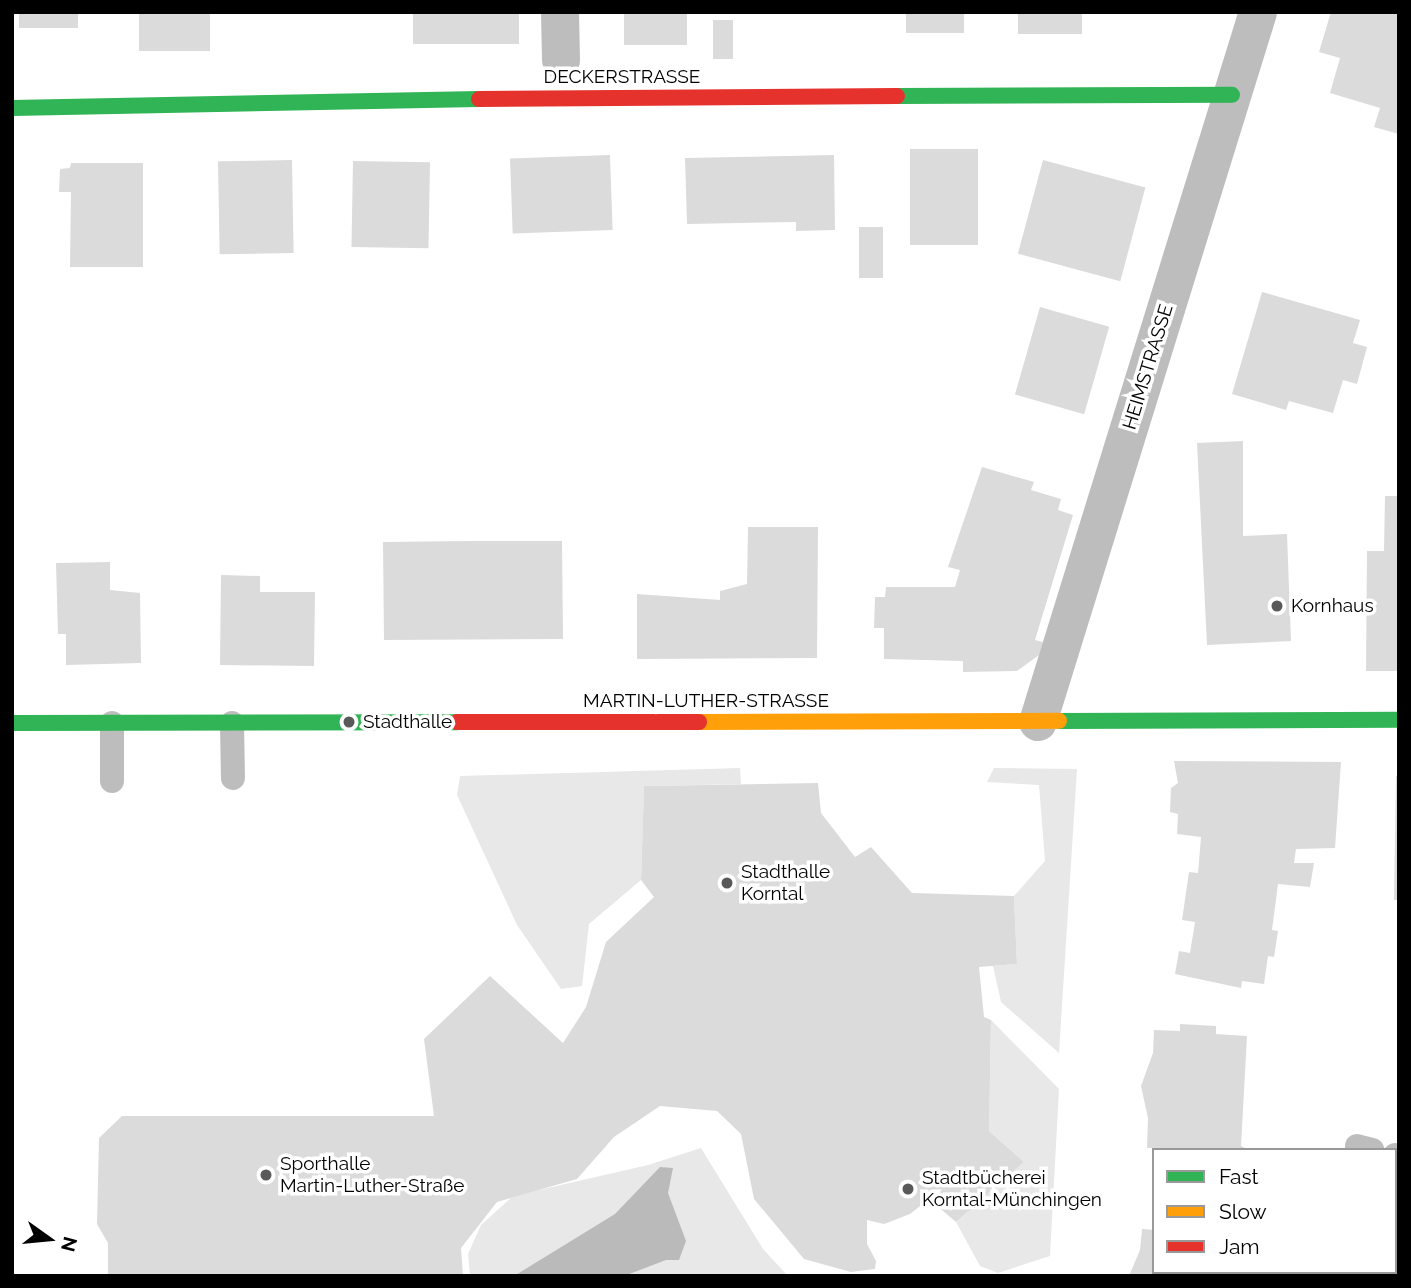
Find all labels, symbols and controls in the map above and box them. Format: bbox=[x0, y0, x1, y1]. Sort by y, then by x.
street label: DECKERSTRASSE bbox=[544, 66, 700, 88]
street label: HEIMSTRASSE bbox=[1118, 302, 1178, 432]
place label: Kornhaus bbox=[1291, 595, 1374, 617]
marker: Kornhaus bbox=[1269, 598, 1285, 614]
street label: MARTIN-LUTHER-STRASSE bbox=[583, 690, 829, 712]
place label: Stadthalle bbox=[363, 711, 452, 733]
marker: Stadthalle bbox=[341, 714, 357, 730]
place label: Stadthalle Korntal bbox=[741, 861, 830, 905]
marker: Stadthalle Korntal bbox=[719, 875, 735, 891]
legend bbox=[1152, 1148, 1397, 1274]
place label: Sporthalle Martin-Luther-Straße bbox=[280, 1153, 464, 1197]
text: Fast bbox=[1219, 1164, 1259, 1189]
marker: Sporthalle Martin-Luther-Straße bbox=[258, 1167, 274, 1183]
place label: Stadtbücherei Korntal-Münchingen bbox=[922, 1167, 1102, 1211]
marker: Stadtbücherei Korntal-Münchingen bbox=[900, 1181, 916, 1197]
text: Slow bbox=[1219, 1199, 1267, 1224]
north arrow bbox=[14, 1204, 84, 1274]
text: Jam bbox=[1219, 1234, 1260, 1259]
text: N bbox=[57, 1235, 82, 1254]

